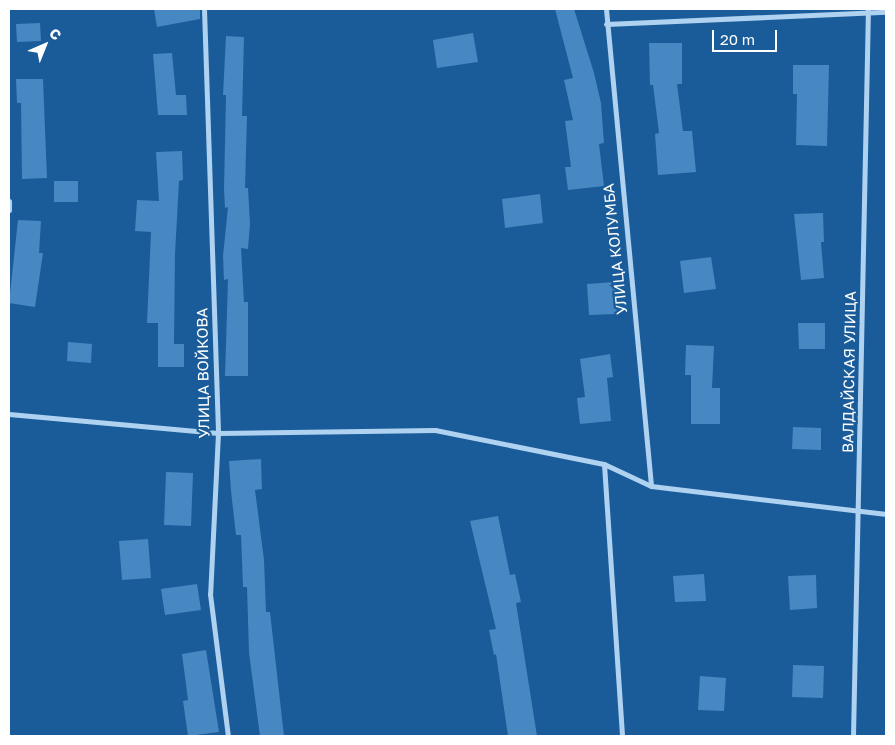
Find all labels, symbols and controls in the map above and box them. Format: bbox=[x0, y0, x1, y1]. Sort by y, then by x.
north arrow bbox=[20, 20, 70, 70]
scale bar bbox=[715, 20, 780, 52]
text: С bbox=[46, 24, 65, 43]
text: 20 m bbox=[720, 30, 755, 48]
street label: УЛИЦА КОЛУМБА bbox=[599, 183, 631, 315]
street label: ВАЛДАЙСКАЯ УЛИЦА bbox=[839, 291, 859, 453]
street label: УЛИЦА ВОЙКОВА bbox=[193, 308, 213, 438]

